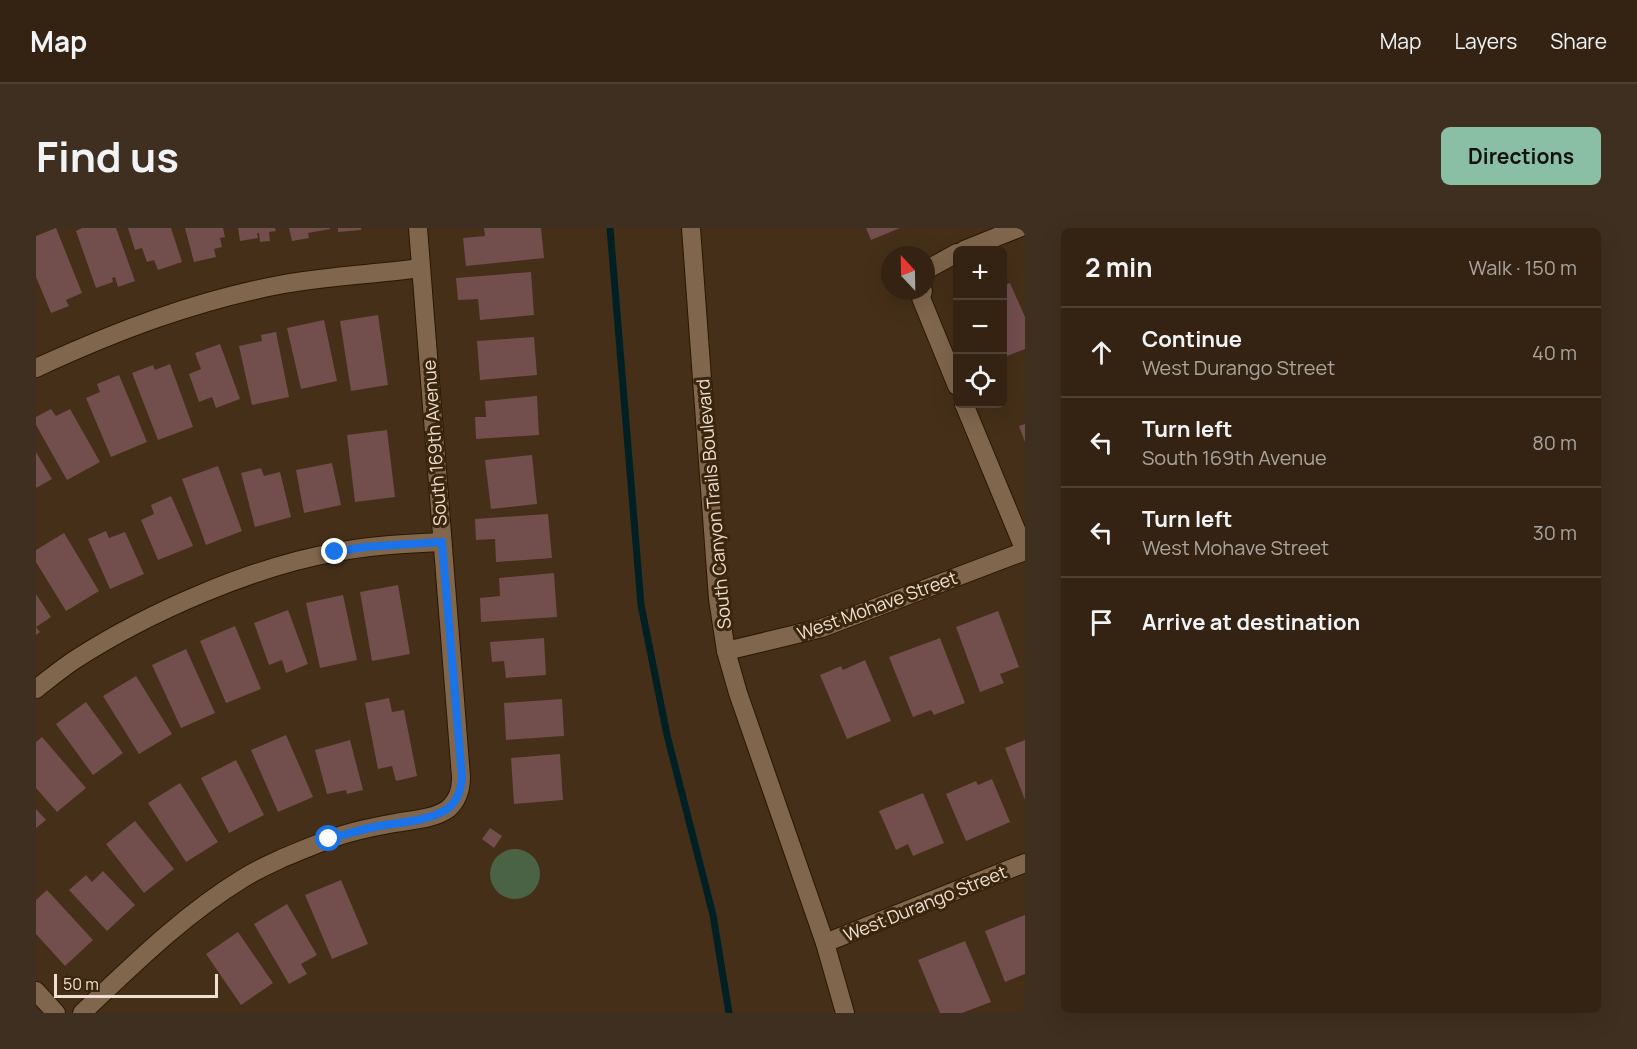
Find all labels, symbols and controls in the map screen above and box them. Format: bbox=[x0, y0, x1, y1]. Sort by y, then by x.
text: Map bbox=[30, 22, 87, 60]
text: Map bbox=[1380, 27, 1421, 55]
text: Layers bbox=[1454, 27, 1517, 55]
text: Share bbox=[1550, 27, 1607, 55]
text: Find us bbox=[36, 127, 179, 185]
button: Directions bbox=[1441, 127, 1601, 185]
north arrow bbox=[881, 246, 935, 300]
map controls bbox=[953, 246, 1007, 408]
button: + bbox=[953, 246, 1007, 300]
text: 2 min bbox=[1085, 249, 1153, 285]
text: Walk · 150 m bbox=[1468, 254, 1577, 281]
button: − bbox=[953, 300, 1007, 354]
text: Continue bbox=[1142, 324, 1242, 354]
icon: ahead bbox=[1085, 336, 1118, 369]
text: 40 m bbox=[1532, 339, 1577, 366]
button: locate bbox=[953, 354, 1007, 408]
text: West Durango Street bbox=[1142, 354, 1335, 381]
street label: South 169th Avenue bbox=[416, 359, 452, 527]
street label: South Canyon Trails Boulevard bbox=[690, 378, 736, 630]
text: Turn left bbox=[1142, 414, 1232, 444]
icon: left bbox=[1085, 426, 1118, 459]
text: 80 m bbox=[1532, 429, 1577, 456]
text: South 169th Avenue bbox=[1142, 444, 1327, 471]
text: Turn left bbox=[1142, 504, 1232, 534]
icon: left bbox=[1085, 516, 1118, 549]
text: 30 m bbox=[1533, 519, 1577, 546]
text: West Mohave Street bbox=[1142, 534, 1329, 561]
route end bbox=[321, 538, 347, 564]
street label: West Mohave Street bbox=[794, 565, 960, 645]
icon: arrive bbox=[1085, 606, 1118, 639]
text: Arrive at destination bbox=[1142, 607, 1360, 637]
route start bbox=[315, 825, 341, 851]
street label: West Durango Street bbox=[840, 859, 1010, 947]
scale bar bbox=[54, 971, 218, 998]
text: 50 m bbox=[63, 973, 99, 995]

